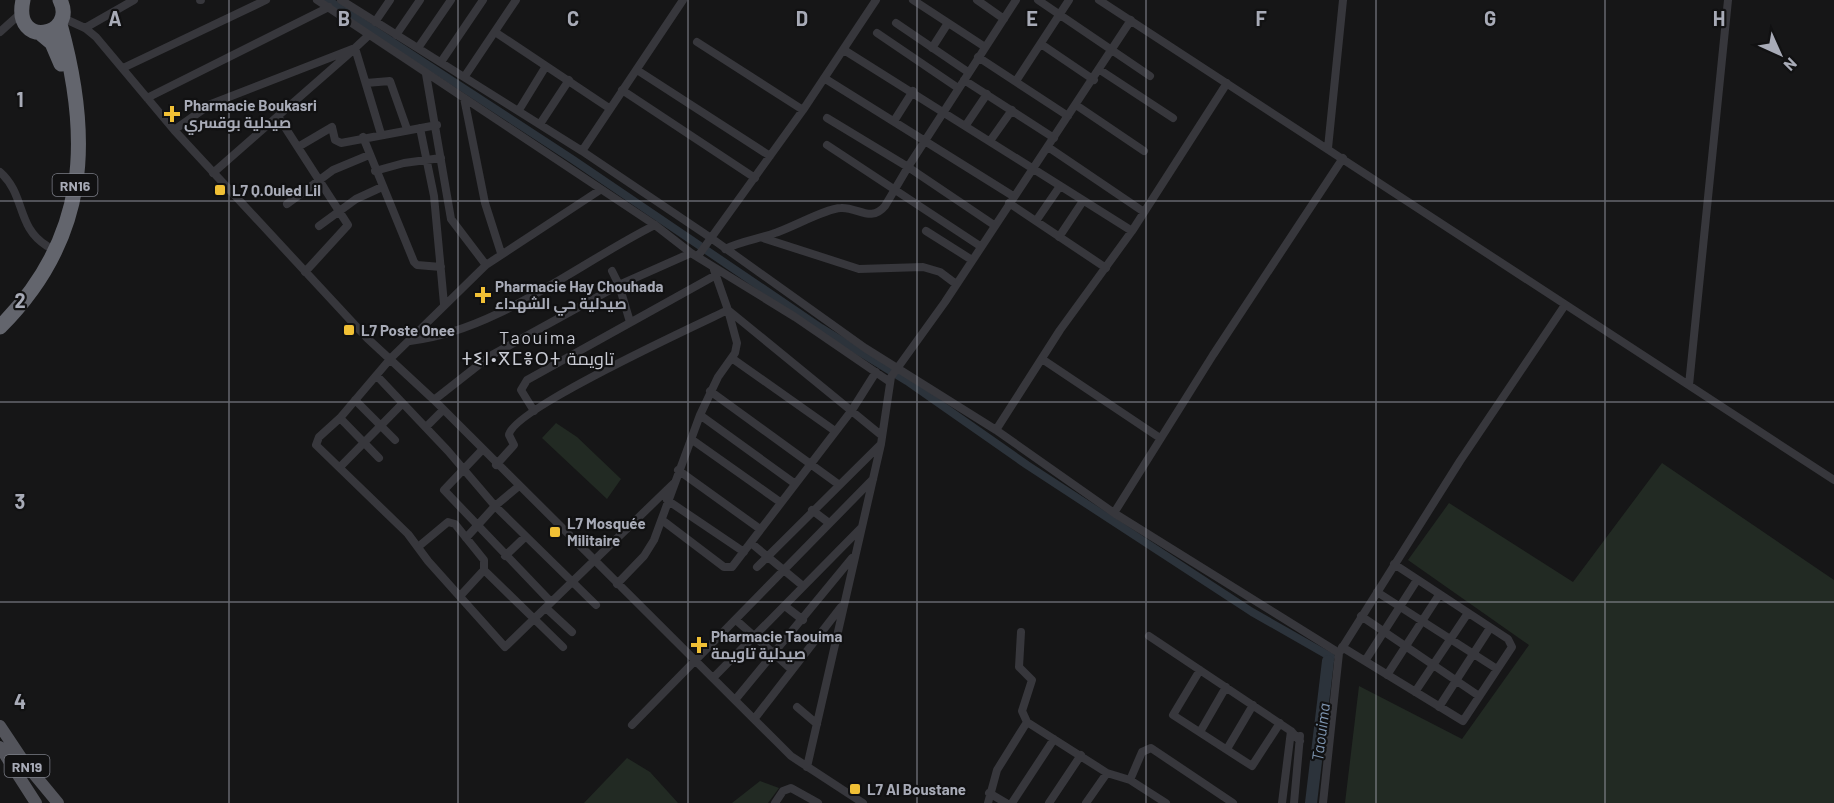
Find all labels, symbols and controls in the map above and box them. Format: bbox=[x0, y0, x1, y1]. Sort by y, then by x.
text: A bbox=[108, 6, 122, 30]
text: B bbox=[338, 6, 350, 30]
text: C bbox=[567, 6, 579, 30]
text: D bbox=[796, 6, 808, 30]
text: E bbox=[1026, 6, 1038, 30]
text: F bbox=[1255, 6, 1267, 30]
text: G bbox=[1484, 6, 1496, 30]
text: H bbox=[1713, 6, 1725, 30]
north arrow bbox=[1750, 24, 1810, 84]
text: N bbox=[1780, 54, 1801, 75]
text: 1 bbox=[16, 87, 24, 111]
place label: Pharmacie Boukasri صيدلية بوقسري bbox=[184, 96, 317, 135]
marker: Pharmacie Boukasri صيدلية بوقسري bbox=[165, 107, 179, 121]
road number: RN16 bbox=[52, 174, 98, 196]
place label: L7 Q.Ouled Lil bbox=[232, 181, 321, 199]
marker: L7 Q.Ouled Lil bbox=[213, 183, 227, 197]
place label: Pharmacie Hay Chouhada صيدلية حي الشهداء bbox=[495, 277, 663, 316]
text: 2 bbox=[14, 288, 26, 312]
marker: Pharmacie Hay Chouhada صيدلية حي الشهداء bbox=[476, 288, 490, 302]
place label: L7 Poste Onee bbox=[361, 321, 455, 339]
marker: L7 Poste Onee bbox=[342, 323, 356, 337]
district label: Taouima ⵜⵉⵏ•ⴳⵎⴻⵔⵜ تاويمة bbox=[462, 326, 614, 370]
text: 3 bbox=[15, 489, 25, 513]
place label: L7 Mosquée Militaire bbox=[567, 514, 646, 549]
marker: L7 Mosquée Militaire bbox=[548, 525, 562, 539]
place label: Pharmacie Taouima صيدلية تاويمة bbox=[711, 627, 842, 663]
marker: Pharmacie Taouima صيدلية تاويمة bbox=[692, 638, 706, 652]
text: 4 bbox=[14, 689, 26, 713]
water label: Taouima bbox=[1307, 702, 1333, 762]
road number: RN19 bbox=[4, 755, 50, 777]
place label: L7 Al Boustane bbox=[867, 780, 966, 798]
marker: L7 Al Boustane bbox=[848, 782, 862, 796]

